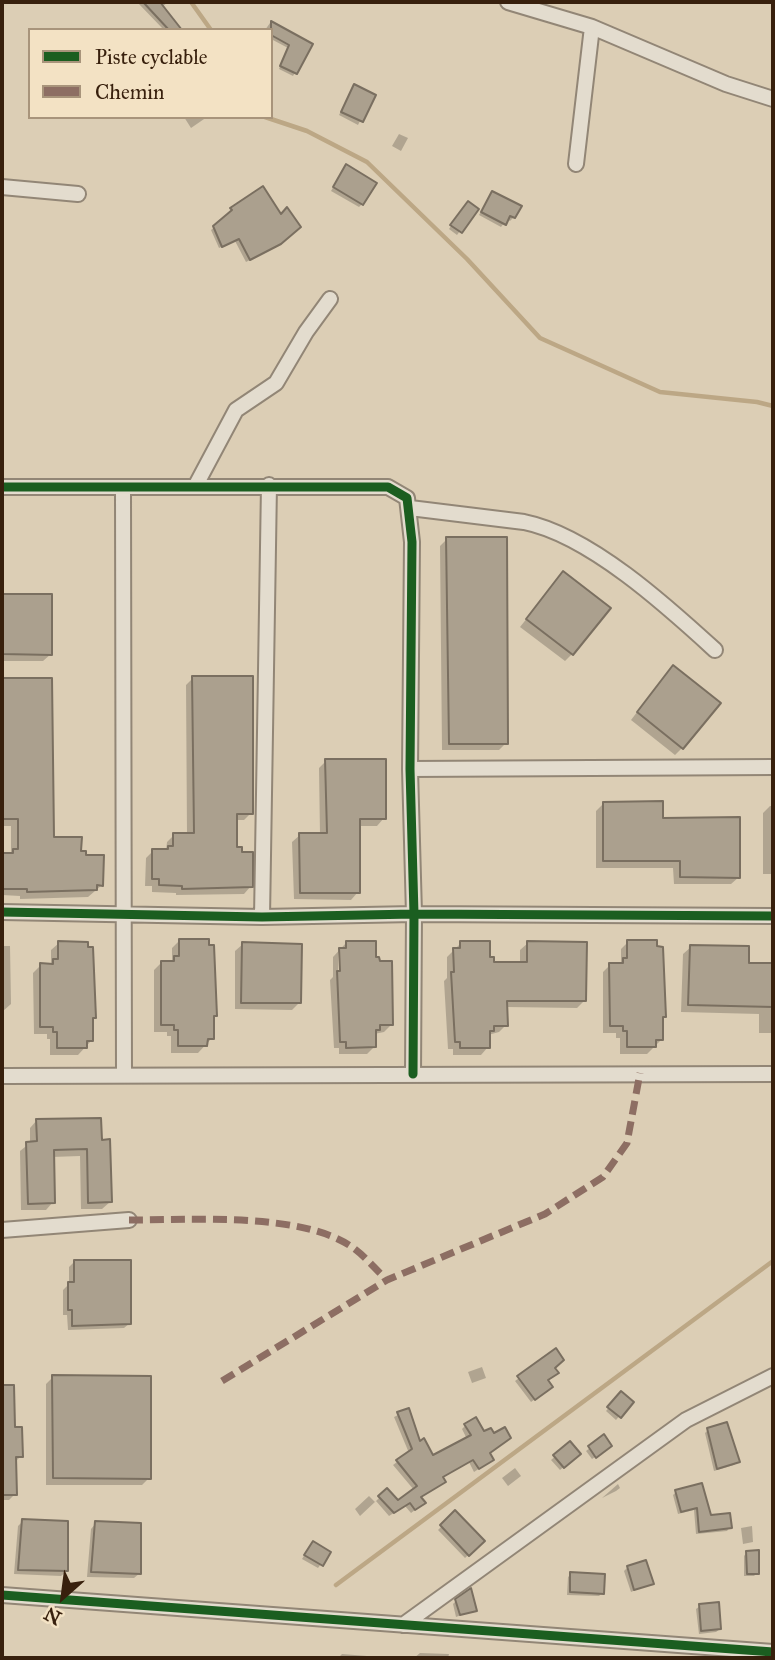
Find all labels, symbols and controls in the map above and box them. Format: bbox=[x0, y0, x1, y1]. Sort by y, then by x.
legend bbox=[28, 28, 273, 119]
text: Piste cyclable bbox=[95, 44, 208, 70]
text: Chemin bbox=[95, 79, 164, 105]
north arrow bbox=[28, 1562, 98, 1632]
text: N bbox=[40, 1602, 65, 1630]

